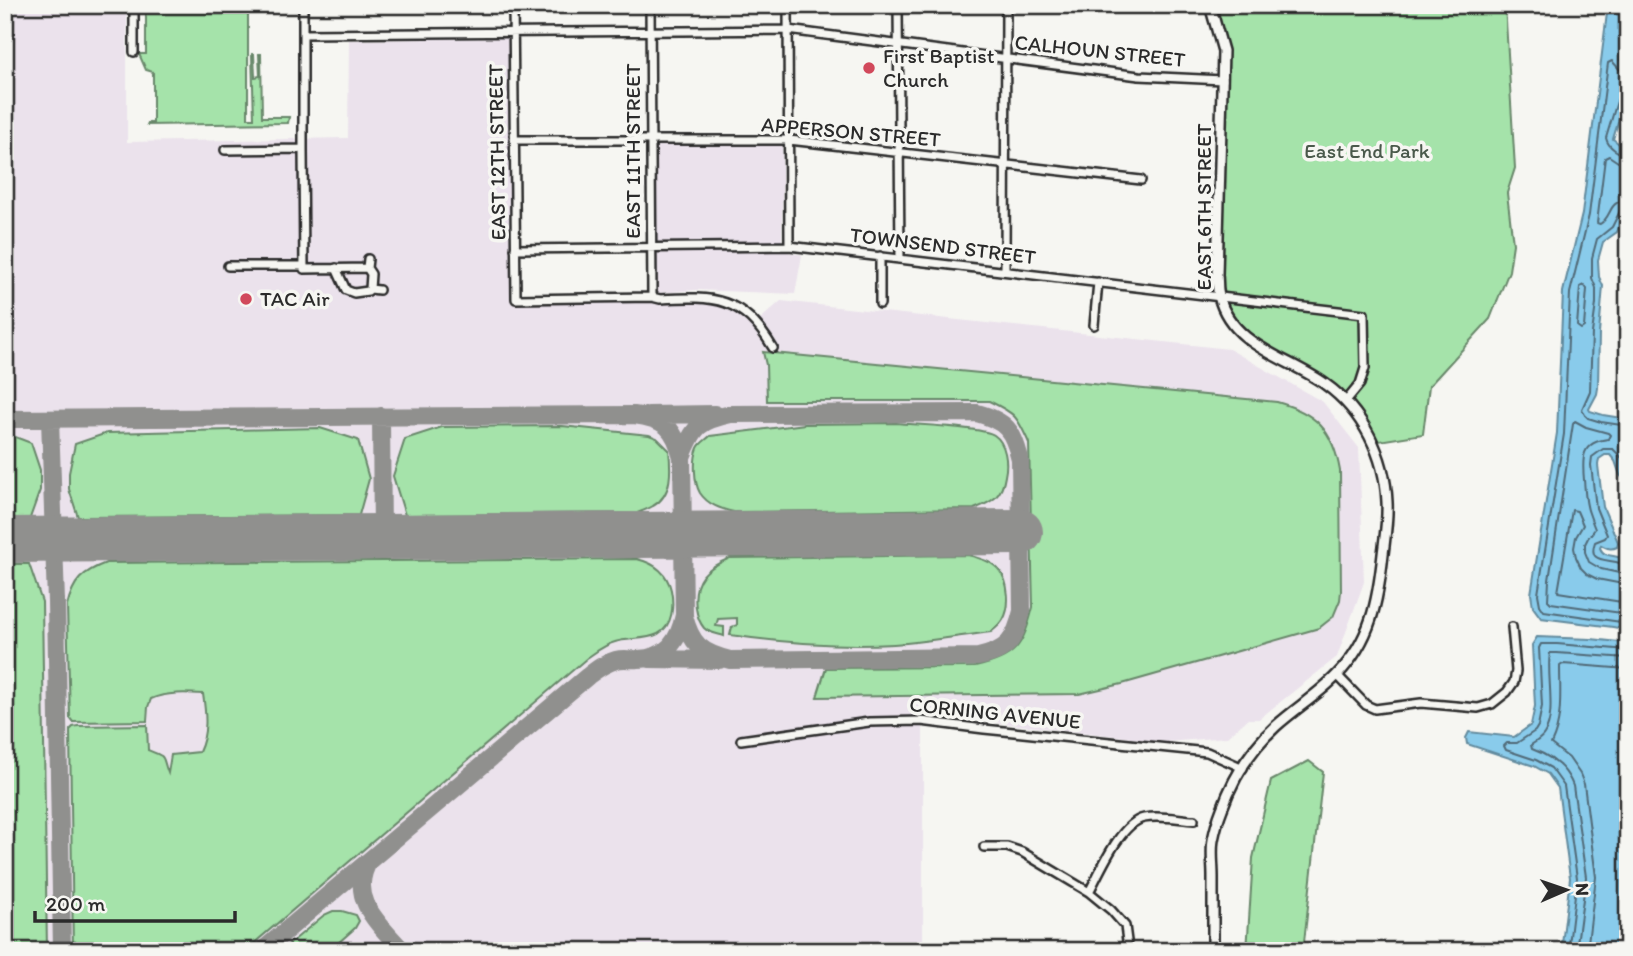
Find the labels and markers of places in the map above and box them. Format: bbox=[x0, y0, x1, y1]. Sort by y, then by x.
place label: First Baptist Church bbox=[883, 43, 995, 92]
marker: First Baptist Church bbox=[861, 60, 877, 76]
place label: TAC Air bbox=[260, 286, 330, 311]
marker: TAC Air bbox=[238, 291, 254, 307]

